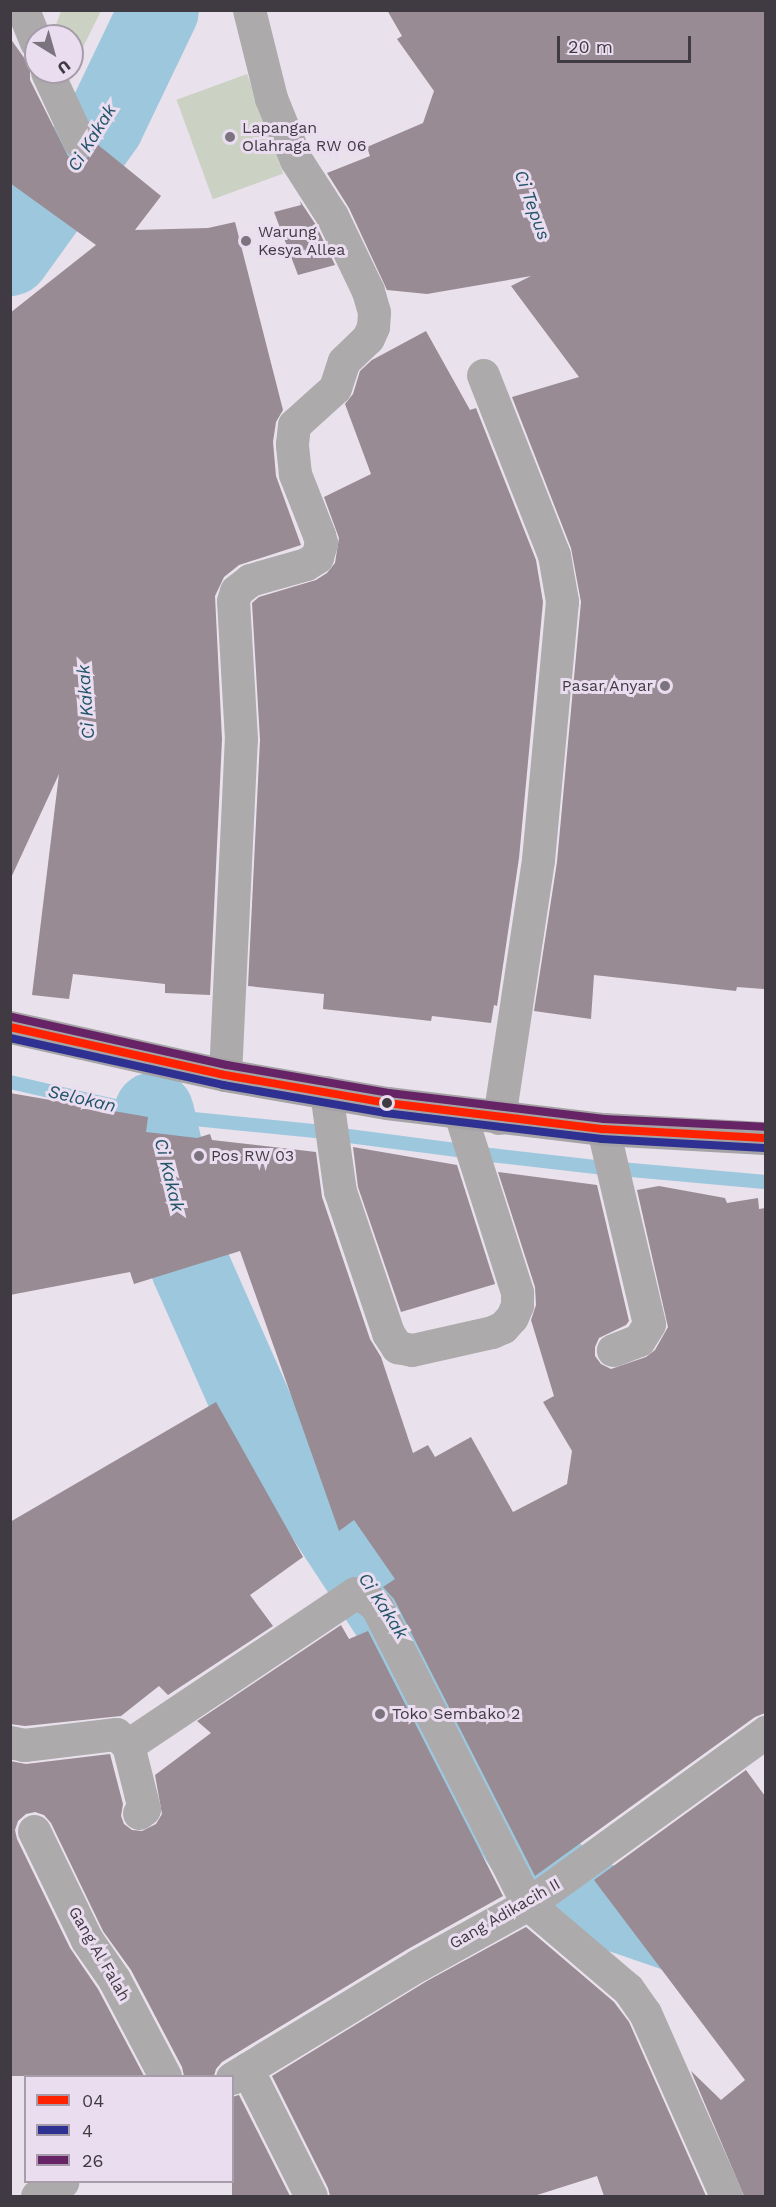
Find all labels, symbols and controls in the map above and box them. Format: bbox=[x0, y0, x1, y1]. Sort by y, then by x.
north arrow bbox=[24, 24, 84, 84]
scale bar bbox=[560, 24, 694, 62]
text: 20 m bbox=[568, 36, 613, 57]
text: U bbox=[54, 56, 74, 78]
water label: Ci Kakak bbox=[63, 101, 121, 175]
place label: Lapangan Olahraga RW 06 bbox=[242, 118, 367, 156]
marker: Lapangan Olahraga RW 06 bbox=[223, 130, 237, 144]
water label: Ci Tepus bbox=[509, 167, 555, 243]
place label: Warung Kesya Allea bbox=[258, 222, 346, 260]
marker: Warung Kesya Allea bbox=[239, 234, 253, 248]
water label: Ci Kakak bbox=[73, 664, 99, 740]
place label: Pasar Anyar bbox=[561, 676, 653, 696]
marker: Pasar Anyar bbox=[658, 679, 672, 693]
water label: Selokan bbox=[46, 1081, 118, 1117]
unlabelled marker bbox=[381, 1097, 393, 1109]
water label: Ci Kakak bbox=[149, 1136, 189, 1214]
place label: Pos RW 03 bbox=[211, 1146, 294, 1166]
marker: Pos RW 03 bbox=[192, 1149, 206, 1163]
water label: Ci Kakak bbox=[354, 1569, 412, 1643]
place label: Toko Sembako 2 bbox=[392, 1704, 520, 1724]
marker: Toko Sembako 2 bbox=[373, 1707, 387, 1721]
street label: Gang Adikacih II bbox=[446, 1874, 564, 1954]
street label: Gang Al Falah bbox=[64, 1903, 134, 2005]
legend bbox=[24, 2075, 234, 2183]
text: 04 bbox=[82, 2090, 104, 2111]
text: 4 bbox=[82, 2120, 93, 2141]
text: 26 bbox=[82, 2150, 103, 2171]

